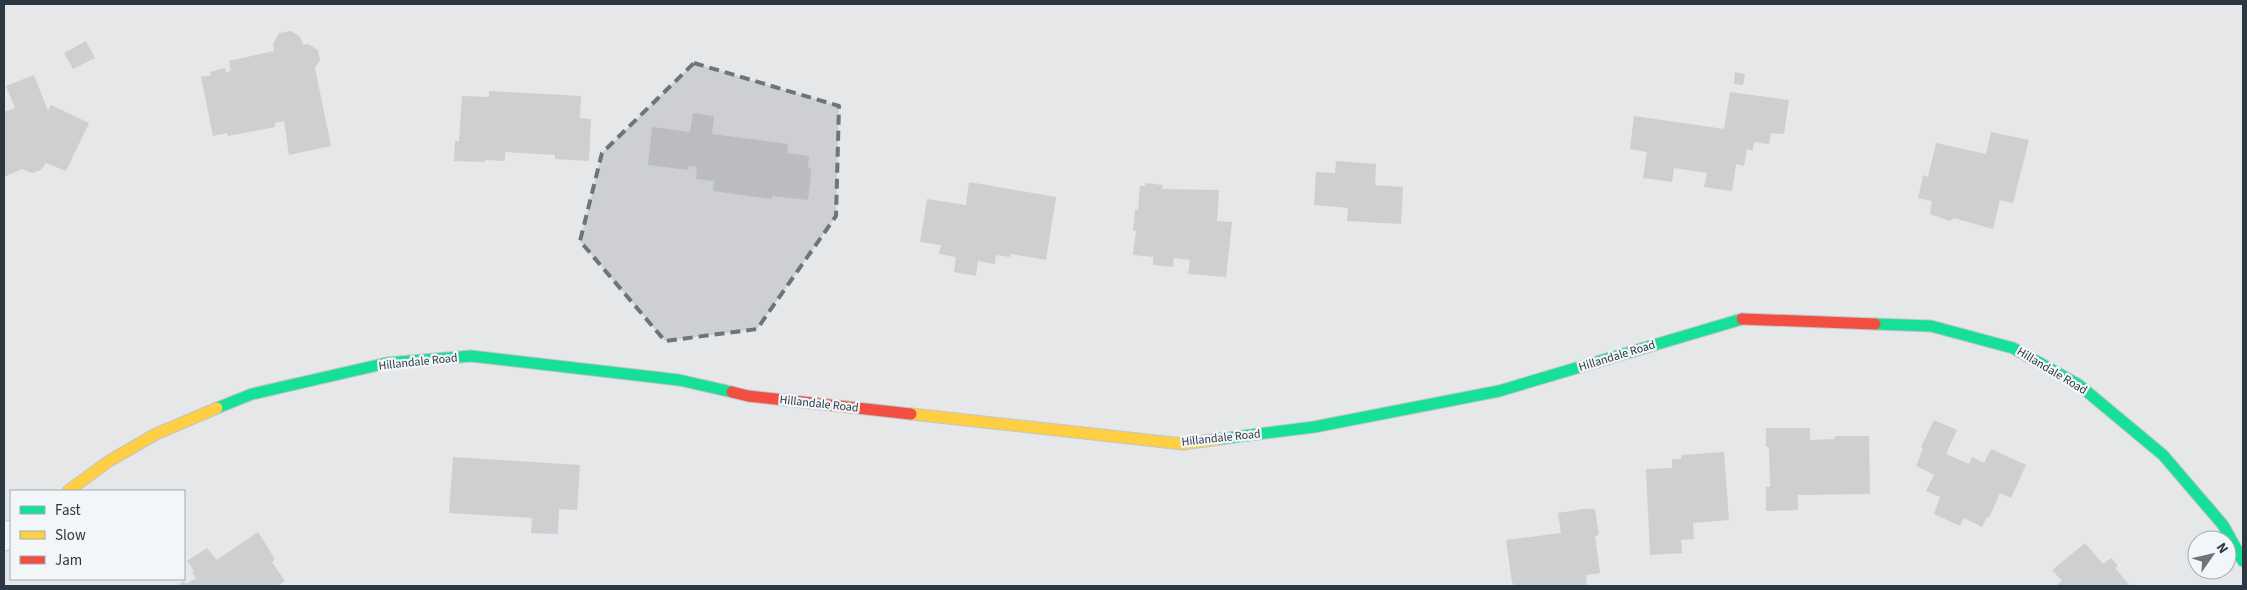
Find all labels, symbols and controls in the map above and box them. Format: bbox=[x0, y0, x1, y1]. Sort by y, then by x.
street label: Hillandale Road bbox=[1577, 336, 1657, 376]
street label: Hillandale Road bbox=[2014, 343, 2090, 399]
street label: Hillandale Road bbox=[378, 349, 458, 375]
street label: Hillandale Road bbox=[779, 391, 859, 417]
street label: Hillandale Road bbox=[1181, 425, 1261, 451]
legend bbox=[10, 490, 185, 580]
text: Fast bbox=[55, 500, 81, 521]
text: Slow bbox=[55, 525, 86, 546]
north arrow bbox=[2187, 530, 2237, 580]
text: N bbox=[2211, 539, 2233, 558]
text: Jam bbox=[55, 550, 82, 571]

